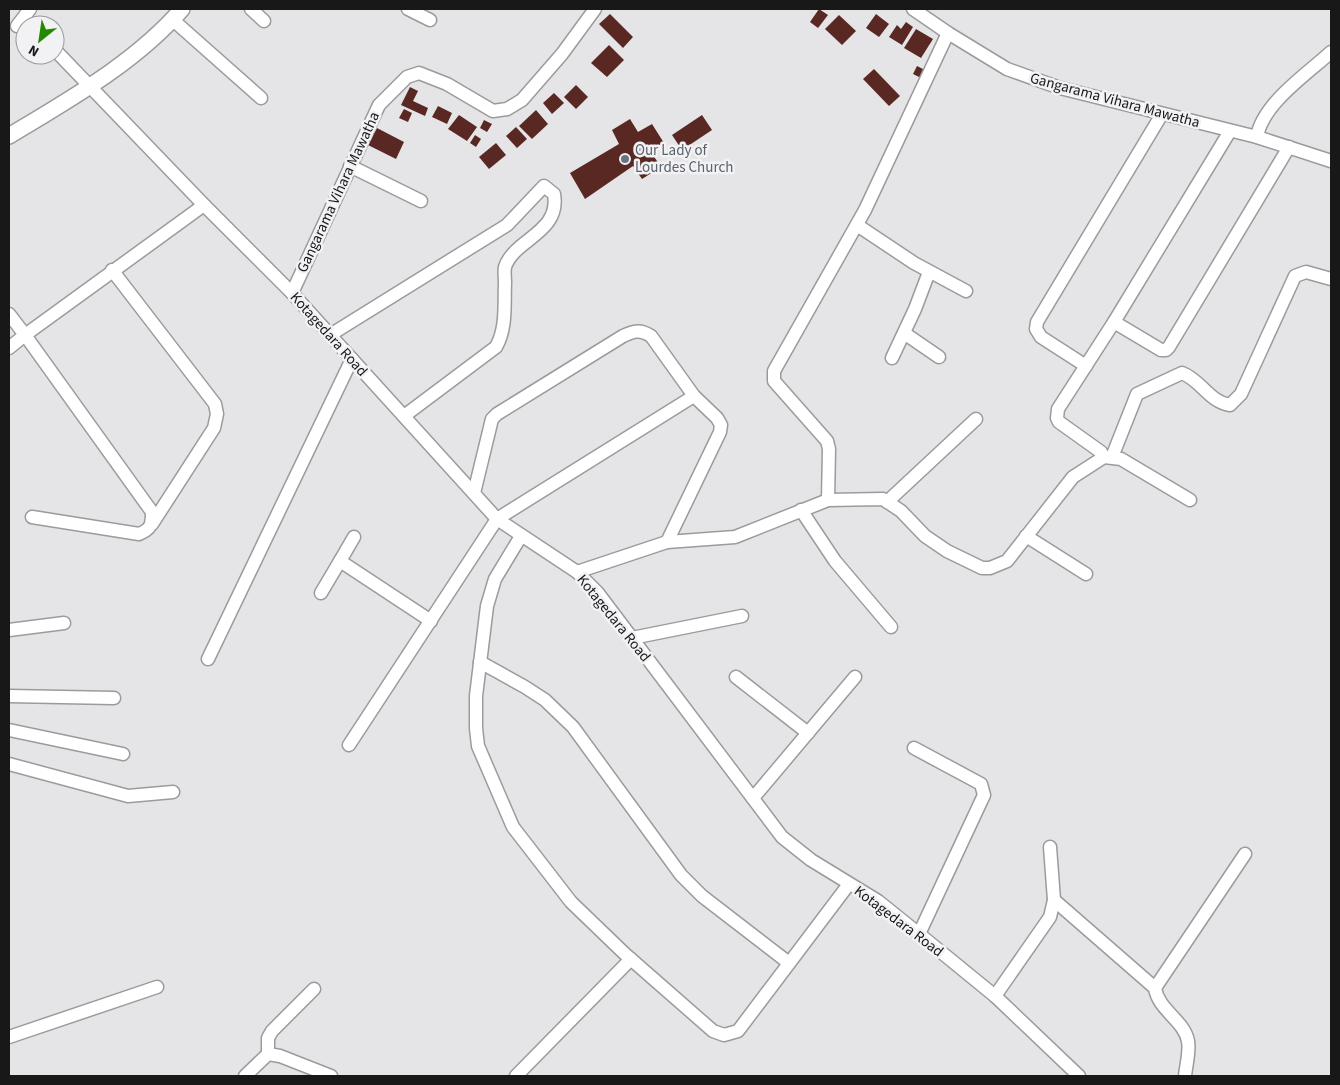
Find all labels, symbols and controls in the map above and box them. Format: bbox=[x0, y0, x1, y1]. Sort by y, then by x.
north arrow bbox=[15, 15, 65, 65]
text: N bbox=[25, 39, 43, 61]
street label: Gangarama Vihara Mawatha bbox=[1028, 68, 1202, 133]
street label: Gangarama Vihara Mawatha bbox=[292, 108, 385, 276]
place label: Our Lady of Lourdes Church bbox=[635, 140, 733, 178]
marker: Our Lady of Lourdes Church bbox=[619, 153, 631, 165]
street label: Kotagedara Road bbox=[285, 288, 372, 381]
street label: Kotagedara Road bbox=[572, 570, 655, 667]
street label: Kotagedara Road bbox=[850, 881, 948, 962]

